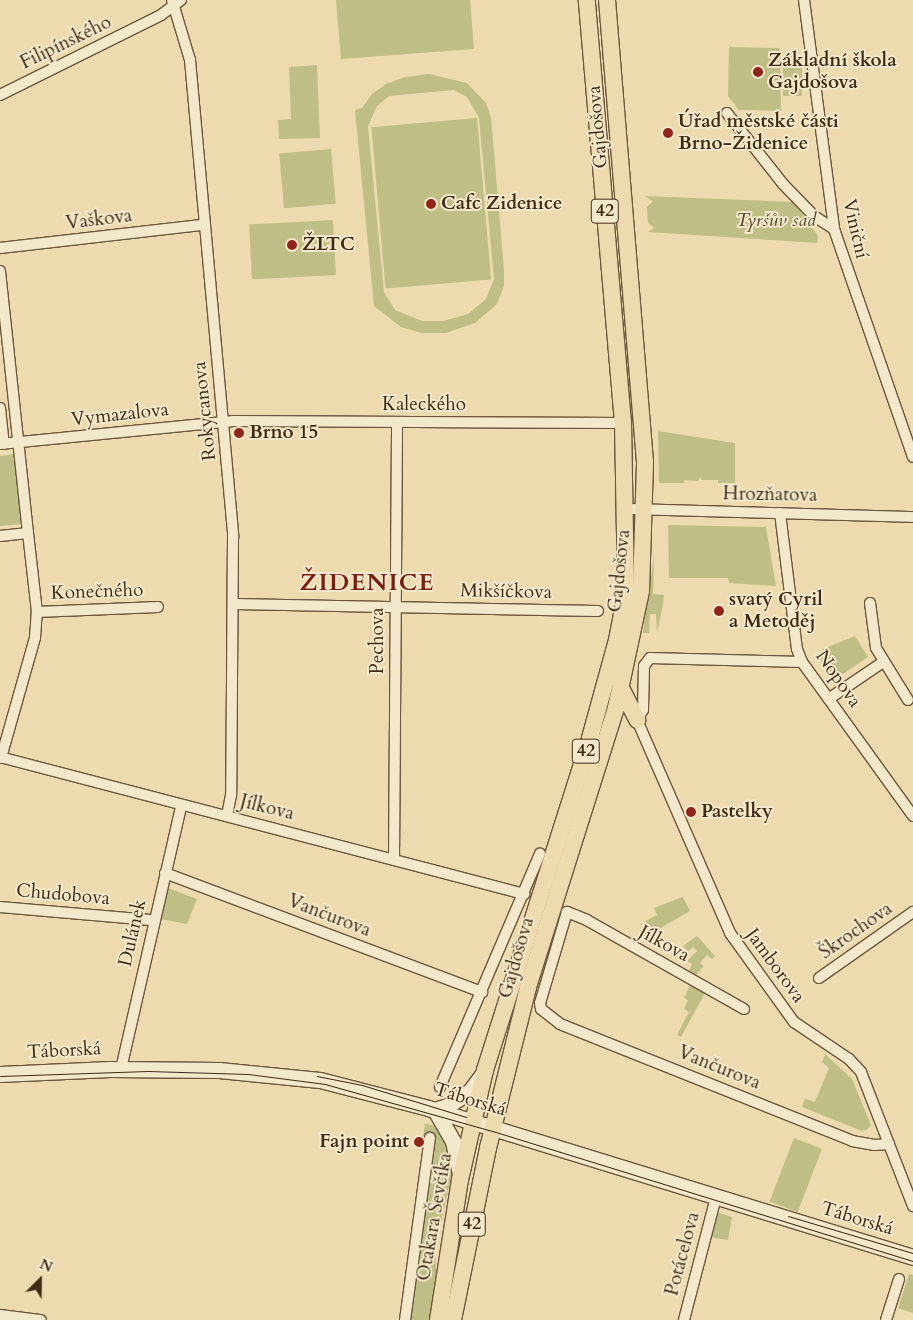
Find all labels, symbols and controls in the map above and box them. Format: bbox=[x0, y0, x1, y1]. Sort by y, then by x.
street label: Filipínského bbox=[17, 11, 115, 75]
place label: Základní škola Gajdošova bbox=[768, 50, 897, 94]
marker: Základní škola Gajdošova bbox=[752, 66, 764, 78]
street label: Gajdošova bbox=[583, 84, 613, 170]
place label: Úřad městské části Brno-Židenice bbox=[678, 111, 839, 155]
marker: Úřad městské části Brno-Židenice bbox=[662, 127, 674, 139]
place label: Cafc Zidenice bbox=[441, 193, 562, 215]
road number: 42 bbox=[590, 196, 620, 227]
street label: Viniční bbox=[837, 197, 873, 261]
marker: Cafc Zidenice bbox=[425, 198, 437, 210]
street label: Vaškova bbox=[64, 205, 134, 235]
park label: Tyršův sad bbox=[736, 210, 816, 232]
place label: ŽLTC bbox=[302, 234, 355, 256]
marker: ŽLTC bbox=[286, 239, 298, 251]
street label: Rokycanova bbox=[188, 360, 222, 462]
street label: Kaleckého bbox=[382, 394, 466, 416]
street label: Vymazalova bbox=[70, 399, 170, 431]
place label: Brno 15 bbox=[249, 422, 318, 444]
marker: Brno 15 bbox=[233, 427, 245, 439]
street label: Hrozňatova bbox=[722, 483, 818, 507]
street label: Gajdošova bbox=[604, 528, 636, 614]
district label: ŽIDENICE bbox=[298, 569, 436, 597]
street label: Konečného bbox=[50, 579, 144, 605]
street label: Mikšíčkova bbox=[460, 580, 552, 604]
place label: svatý Cyril a Metoděj bbox=[729, 589, 823, 633]
marker: svatý Cyril a Metoděj bbox=[713, 605, 725, 617]
street label: Pechova bbox=[367, 607, 389, 675]
street label: Nopova bbox=[810, 646, 866, 712]
road number: 42 bbox=[571, 736, 601, 766]
street label: Jílkova bbox=[238, 790, 296, 826]
place label: Pastelky bbox=[701, 801, 773, 823]
marker: Pastelky bbox=[685, 806, 697, 818]
street label: Chudobova bbox=[15, 880, 111, 910]
street label: Vančurova bbox=[284, 890, 374, 942]
street label: Dulánek bbox=[114, 897, 152, 969]
street label: Škrochova bbox=[815, 898, 897, 964]
street label: Gajdošova bbox=[495, 915, 539, 1001]
street label: Jílkova bbox=[634, 921, 694, 967]
street label: Jamborova bbox=[740, 924, 810, 1008]
street label: Táborská bbox=[26, 1038, 102, 1064]
street label: Vančurova bbox=[674, 1041, 764, 1095]
street label: Táborská bbox=[431, 1078, 509, 1122]
place label: Fajn point bbox=[319, 1131, 409, 1153]
marker: Fajn point bbox=[413, 1136, 425, 1148]
street label: Otakara Ševčíka bbox=[413, 1151, 457, 1283]
street label: Táborská bbox=[818, 1197, 896, 1241]
road number: 42 bbox=[457, 1208, 487, 1240]
street label: Potácelova bbox=[661, 1210, 705, 1298]
north arrow bbox=[15, 1255, 65, 1305]
text: N bbox=[37, 1255, 55, 1277]

